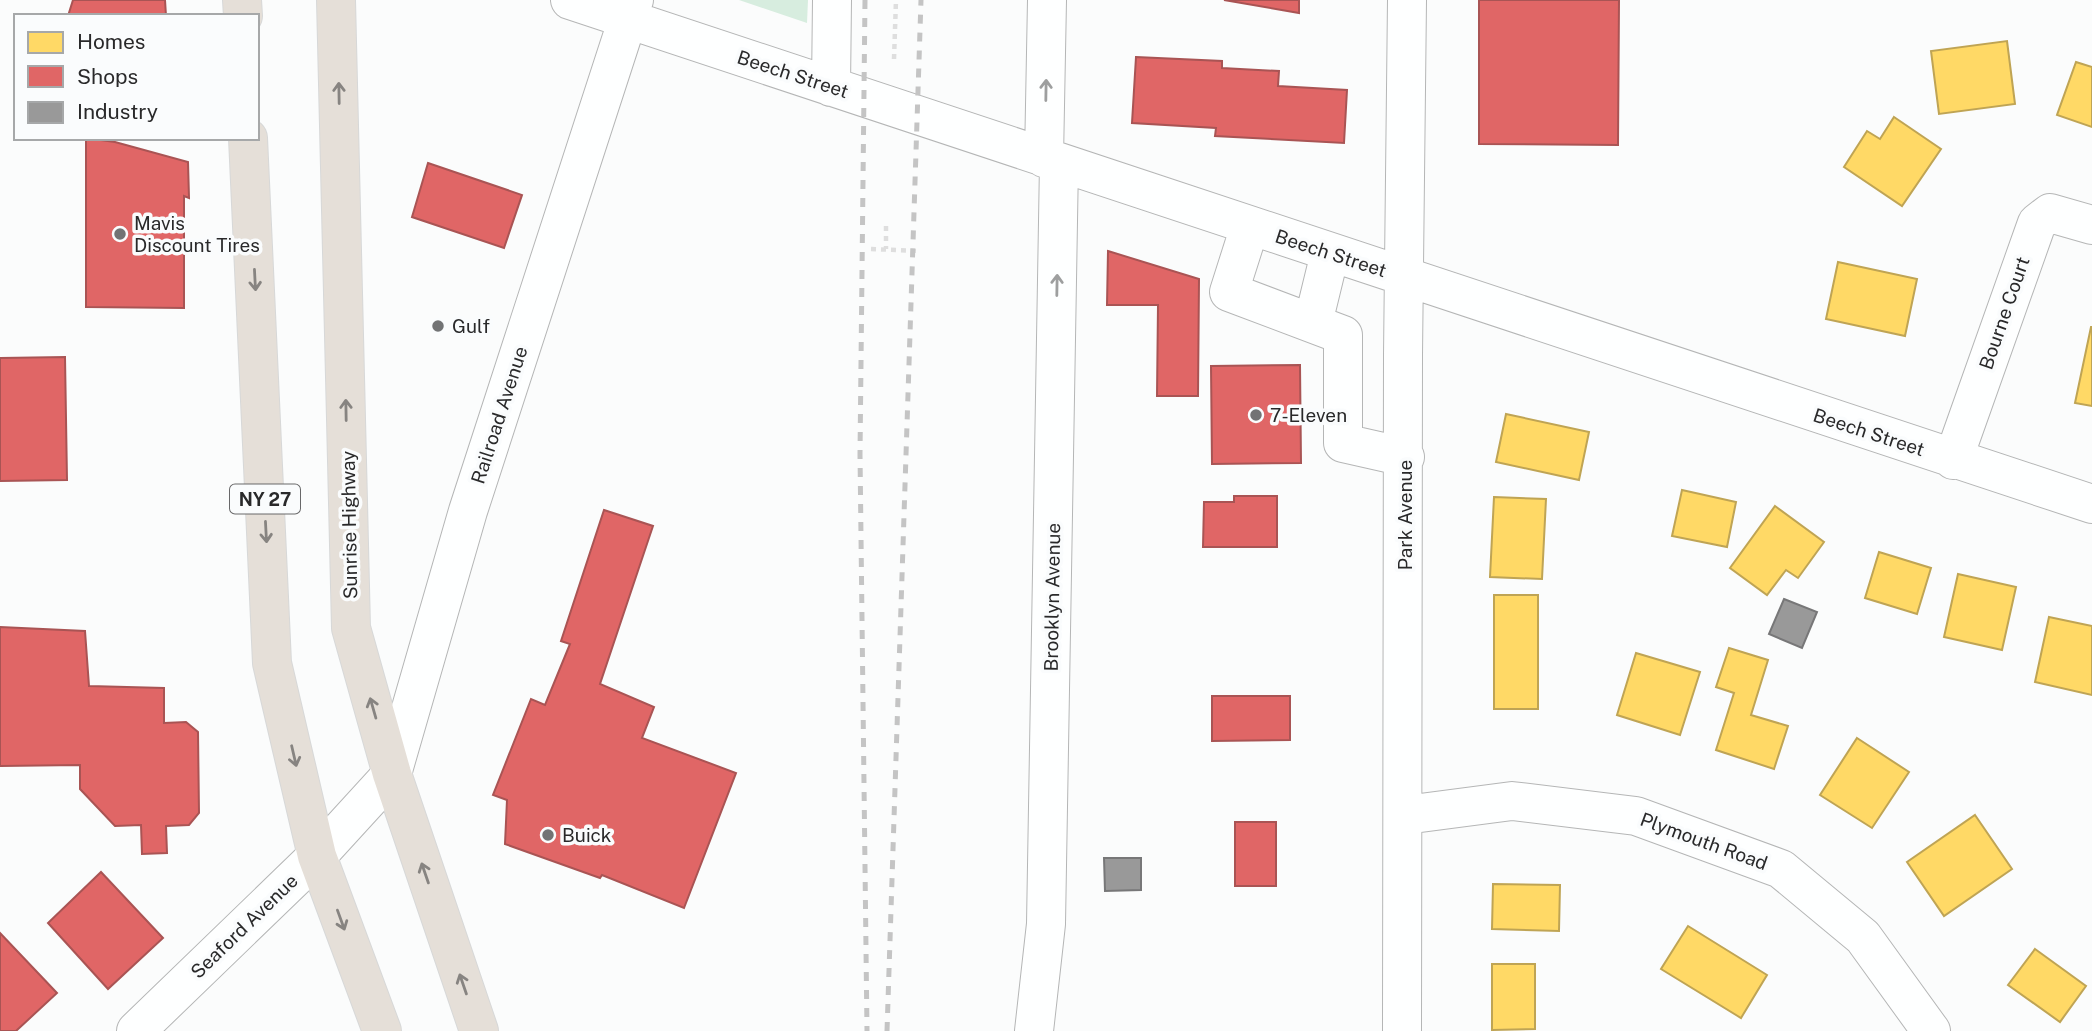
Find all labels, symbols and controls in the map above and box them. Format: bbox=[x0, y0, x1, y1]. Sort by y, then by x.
legend bbox=[14, 14, 259, 140]
text: Homes bbox=[77, 29, 145, 54]
street label: Beech Street bbox=[735, 46, 851, 102]
text: Shops bbox=[77, 64, 138, 89]
one-way arrow bbox=[1039, 78, 1052, 101]
one-way arrow bbox=[332, 82, 345, 105]
text: Industry bbox=[77, 99, 158, 124]
place label: Mavis Discount Tires bbox=[134, 212, 260, 256]
street label: Beech Street bbox=[1273, 225, 1389, 281]
marker: Mavis Discount Tires bbox=[112, 226, 128, 242]
street label: Bourne Court bbox=[1974, 254, 2034, 372]
one-way arrow bbox=[248, 268, 261, 291]
one-way arrow bbox=[1050, 274, 1064, 297]
place label: Gulf bbox=[452, 315, 490, 337]
marker: Gulf bbox=[430, 318, 446, 334]
street label: Railroad Avenue bbox=[466, 343, 532, 487]
one-way arrow bbox=[340, 399, 353, 422]
place label: 7-Eleven bbox=[1270, 404, 1347, 426]
street label: Beech Street bbox=[1811, 404, 1927, 460]
marker: 7-Eleven bbox=[1248, 407, 1264, 423]
street label: Sunrise Highway bbox=[337, 451, 361, 599]
street label: Park Avenue bbox=[1394, 460, 1416, 570]
road number: NY 27 bbox=[230, 485, 300, 514]
one-way arrow bbox=[260, 520, 273, 543]
street label: Brooklyn Avenue bbox=[1040, 523, 1064, 671]
one-way arrow bbox=[366, 697, 379, 719]
one-way arrow bbox=[288, 745, 301, 767]
street label: Plymouth Road bbox=[1637, 808, 1771, 874]
place label: Buick bbox=[562, 824, 612, 846]
marker: Buick bbox=[540, 827, 556, 843]
one-way arrow bbox=[418, 862, 430, 884]
street label: Seaford Avenue bbox=[186, 869, 302, 983]
one-way arrow bbox=[335, 908, 348, 930]
one-way arrow bbox=[456, 974, 468, 996]

